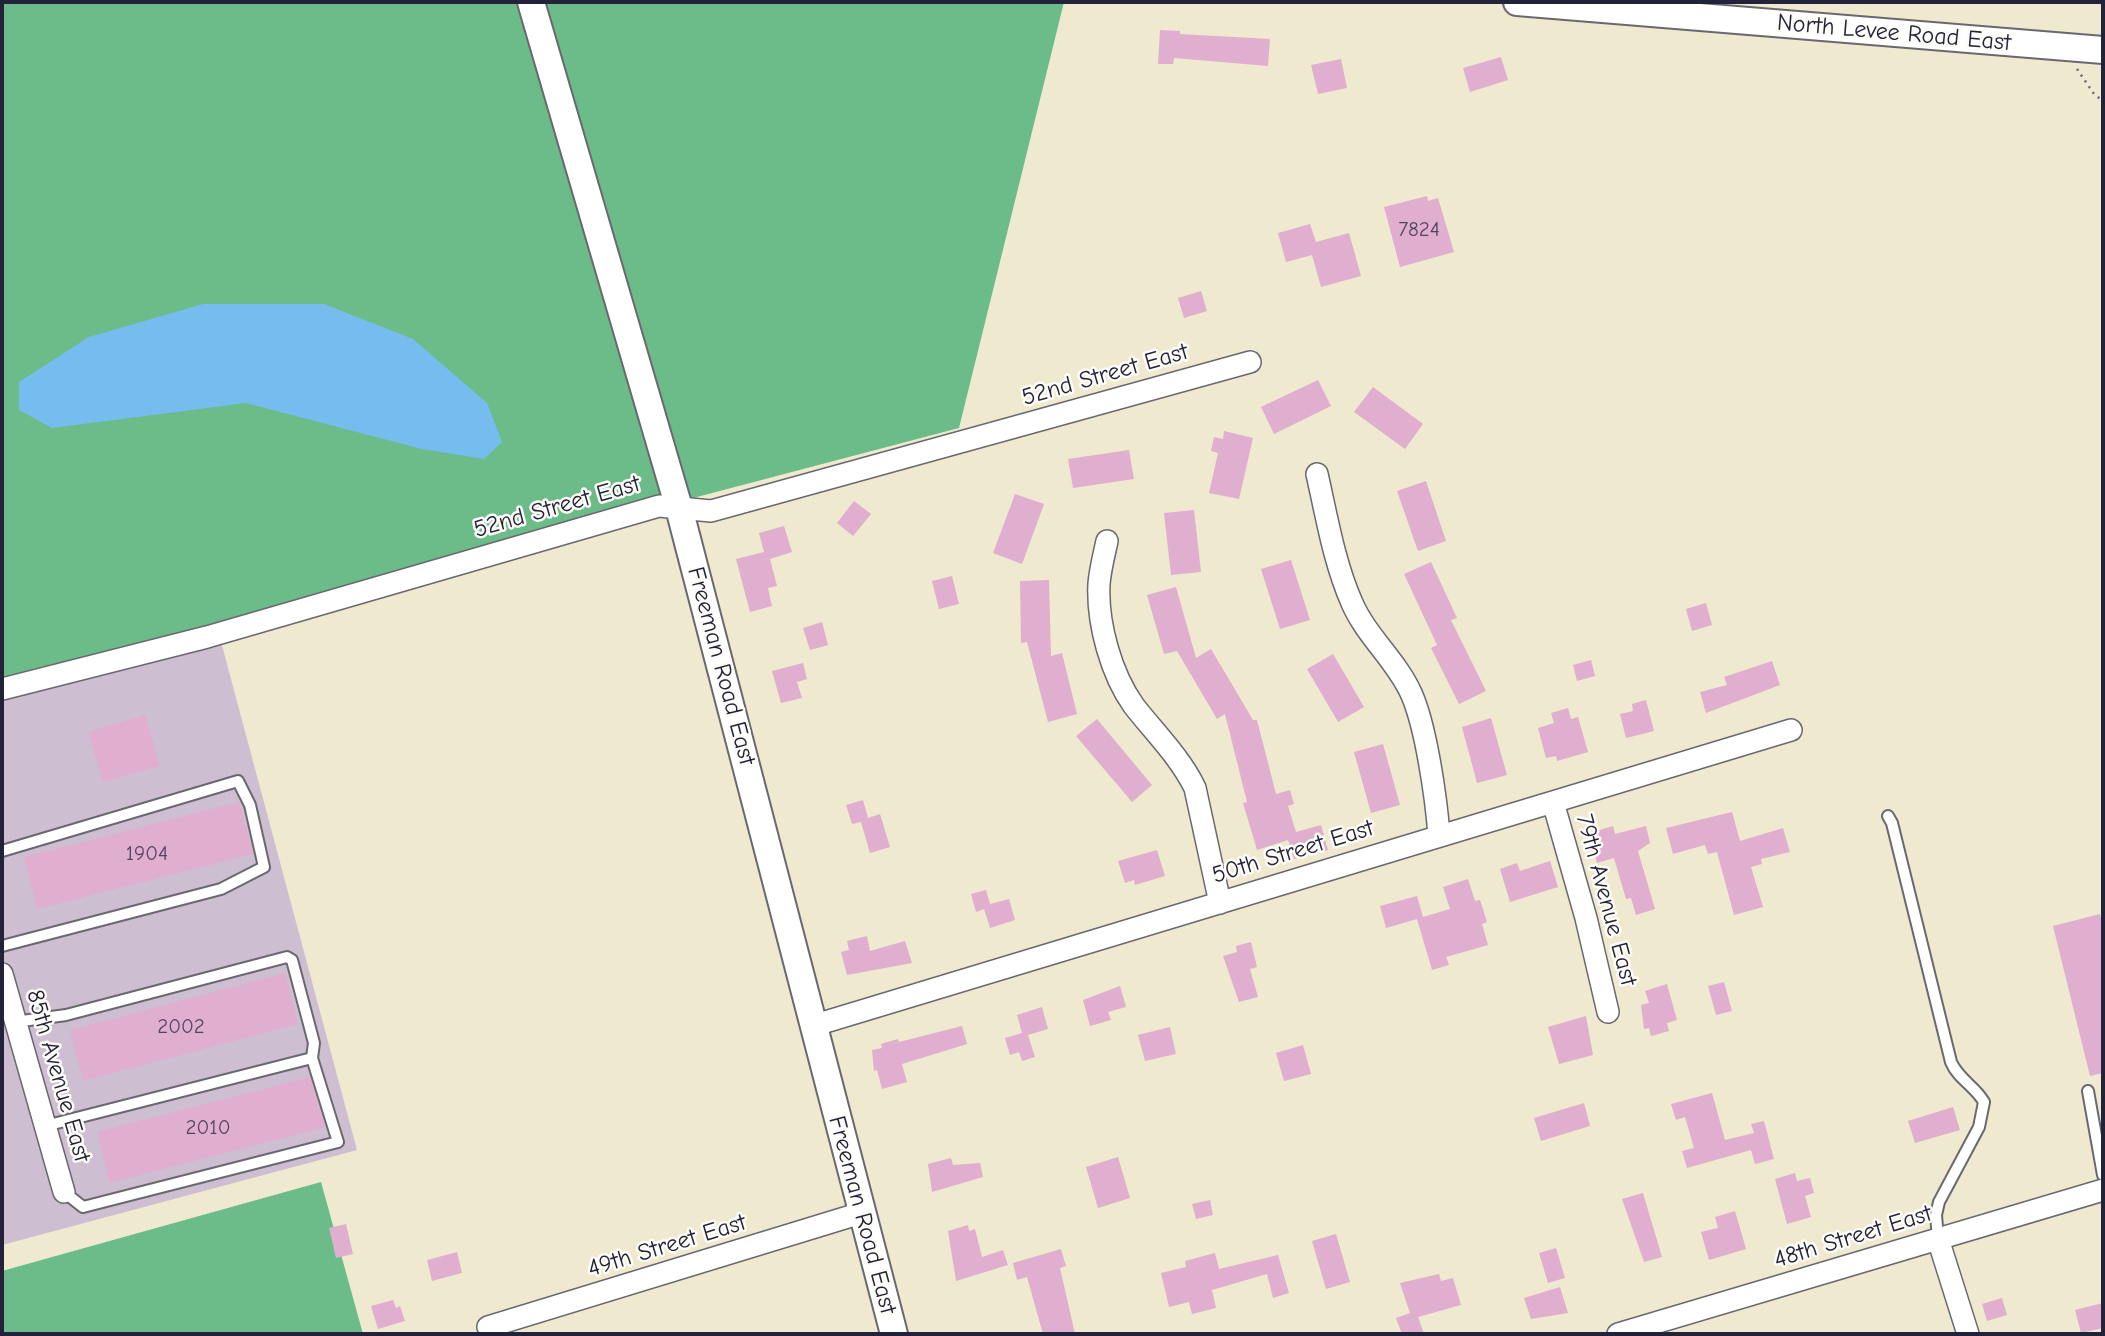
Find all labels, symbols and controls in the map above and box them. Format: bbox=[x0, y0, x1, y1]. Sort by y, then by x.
street label: North Levee Road East bbox=[1776, 8, 2012, 58]
house number: 7824 bbox=[1398, 217, 1440, 243]
street label: 52nd Street East bbox=[1019, 338, 1191, 412]
street label: 52nd Street East bbox=[471, 470, 643, 544]
street label: Freeman Road East bbox=[681, 564, 761, 768]
street label: 79th Avenue East bbox=[1569, 811, 1643, 989]
street label: 50th Street East bbox=[1209, 814, 1377, 890]
house number: 1904 bbox=[126, 841, 168, 867]
street label: 85th Avenue East bbox=[20, 987, 96, 1165]
house number: 2002 bbox=[157, 1014, 205, 1040]
street label: Freeman Road East bbox=[822, 1113, 902, 1317]
house number: 2010 bbox=[186, 1115, 230, 1141]
street label: 48th Street East bbox=[1771, 1199, 1935, 1275]
street label: 49th Street East bbox=[584, 1208, 750, 1284]

